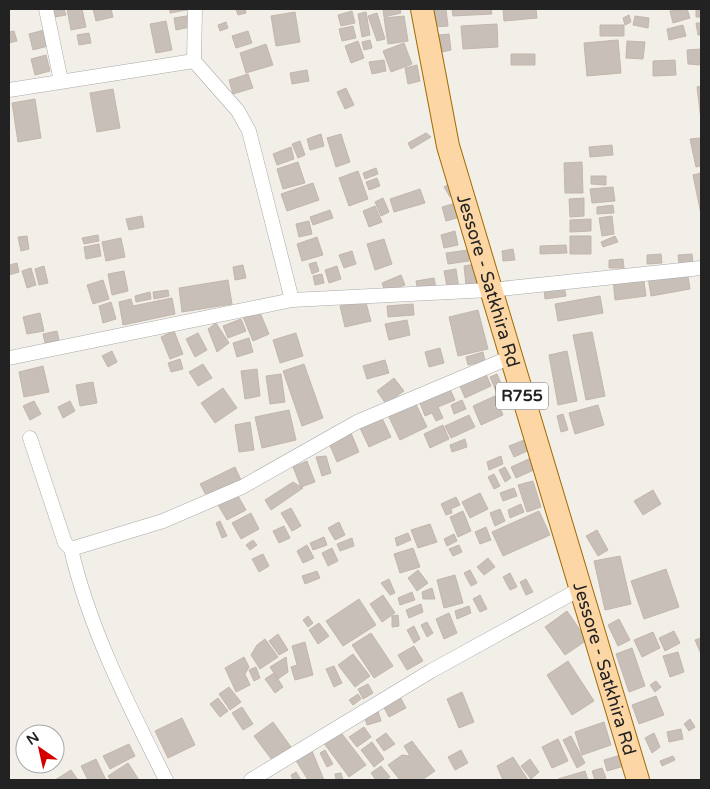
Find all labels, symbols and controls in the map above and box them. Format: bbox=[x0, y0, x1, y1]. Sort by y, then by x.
street label: Jessore - Satkhira Rd bbox=[452, 192, 525, 370]
road number: R755 bbox=[496, 382, 548, 410]
street label: Jessore - Satkhira Rd bbox=[568, 579, 641, 758]
north arrow bbox=[15, 724, 65, 774]
text: N bbox=[24, 728, 42, 749]

